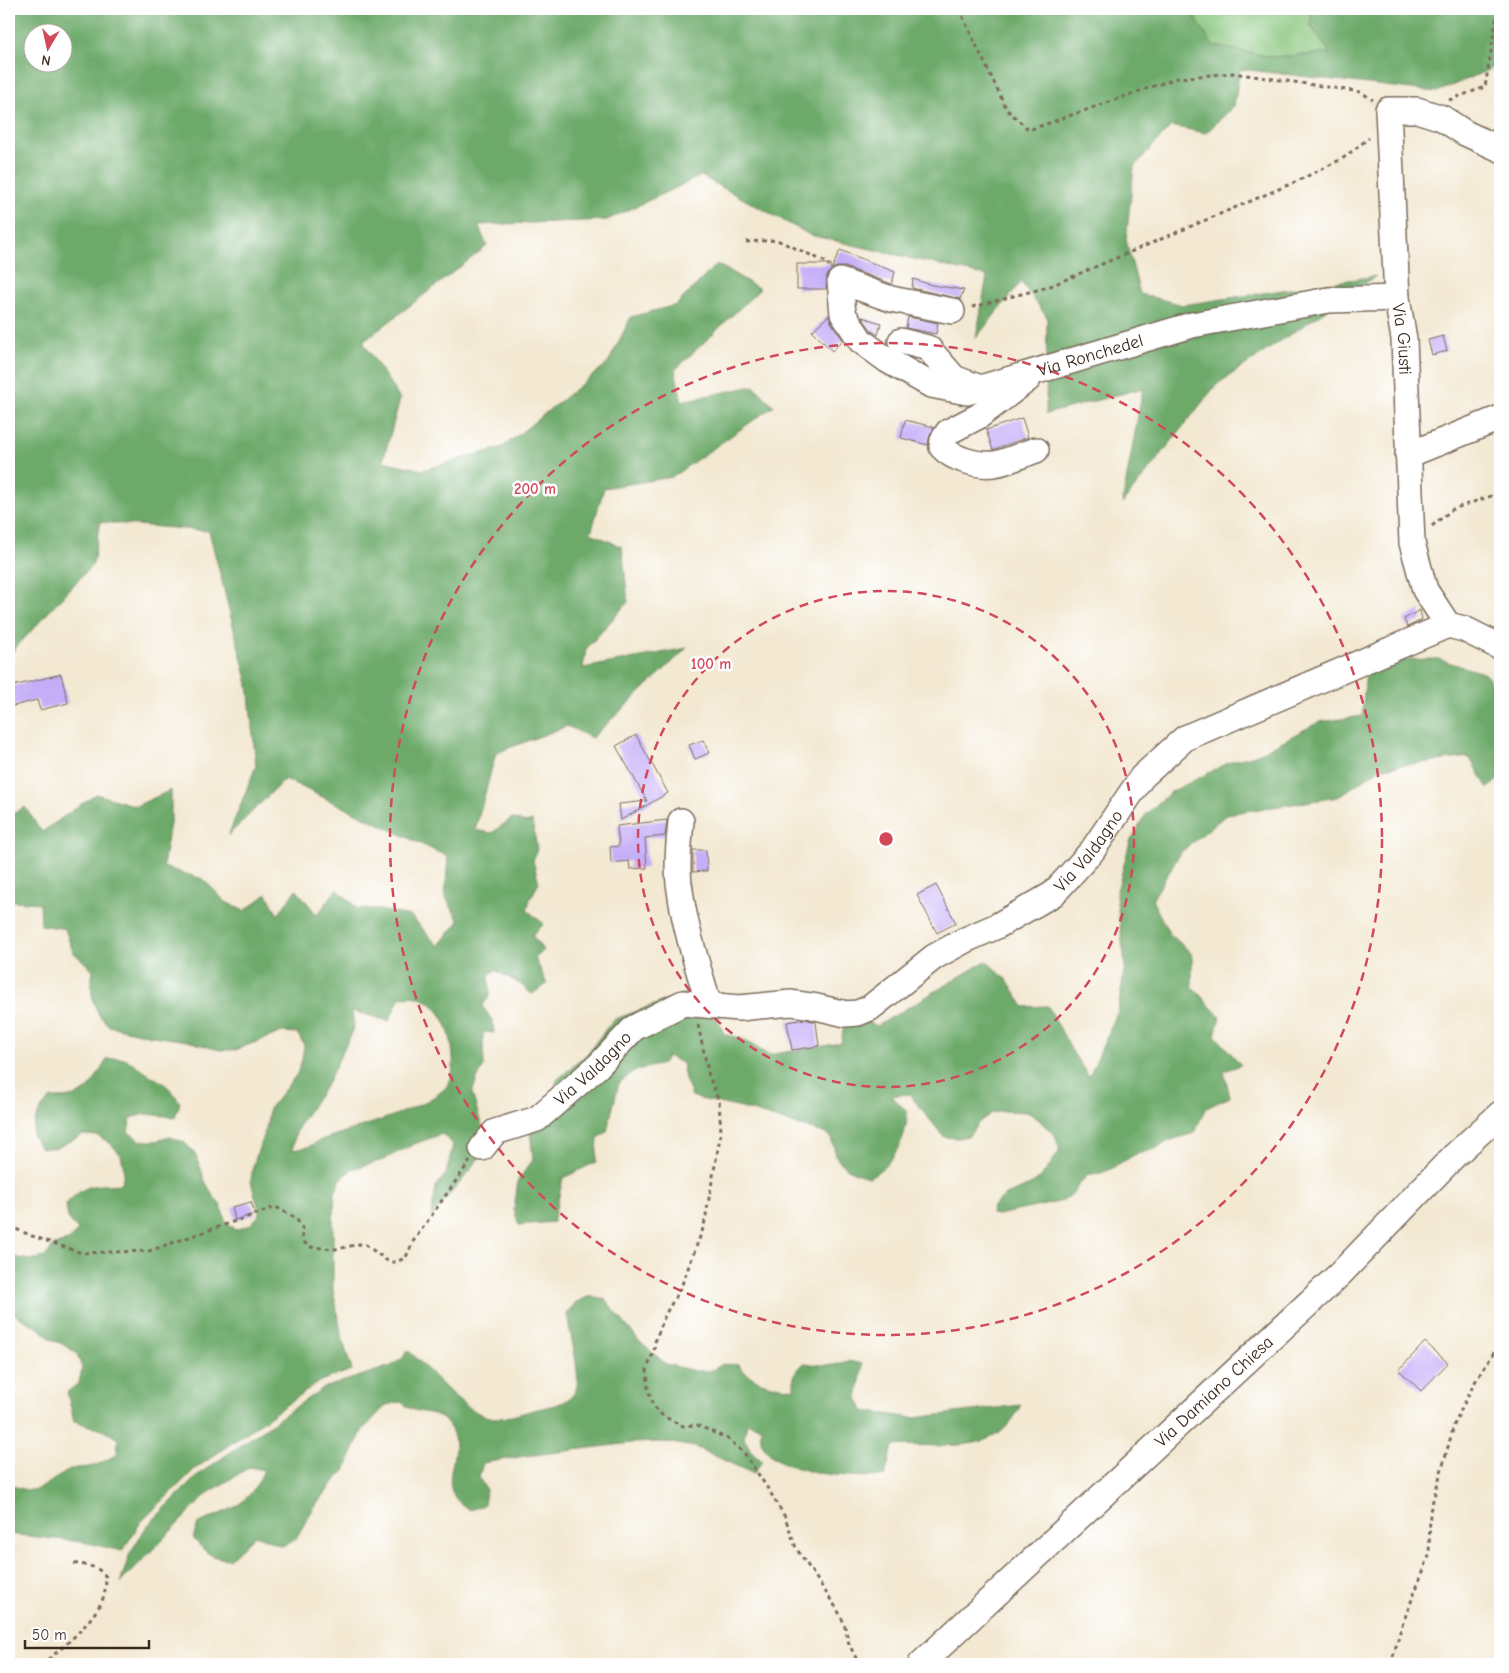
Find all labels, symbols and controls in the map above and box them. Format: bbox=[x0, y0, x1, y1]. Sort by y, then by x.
north arrow bbox=[22, 22, 72, 72]
text: N bbox=[40, 51, 52, 69]
street label: Via Giusti bbox=[1387, 302, 1415, 375]
street label: Via Ronchedel bbox=[1035, 330, 1146, 381]
text: 200 m bbox=[514, 480, 556, 498]
text: 100 m bbox=[691, 655, 731, 673]
street label: Via Valdagno bbox=[1050, 806, 1128, 897]
centre of rings bbox=[877, 830, 895, 848]
street label: Via Valdagno bbox=[550, 1027, 636, 1110]
street label: Via Damiano Chiesa bbox=[1151, 1332, 1278, 1452]
scale bar bbox=[25, 1618, 149, 1650]
text: 50 m bbox=[32, 1626, 67, 1644]

